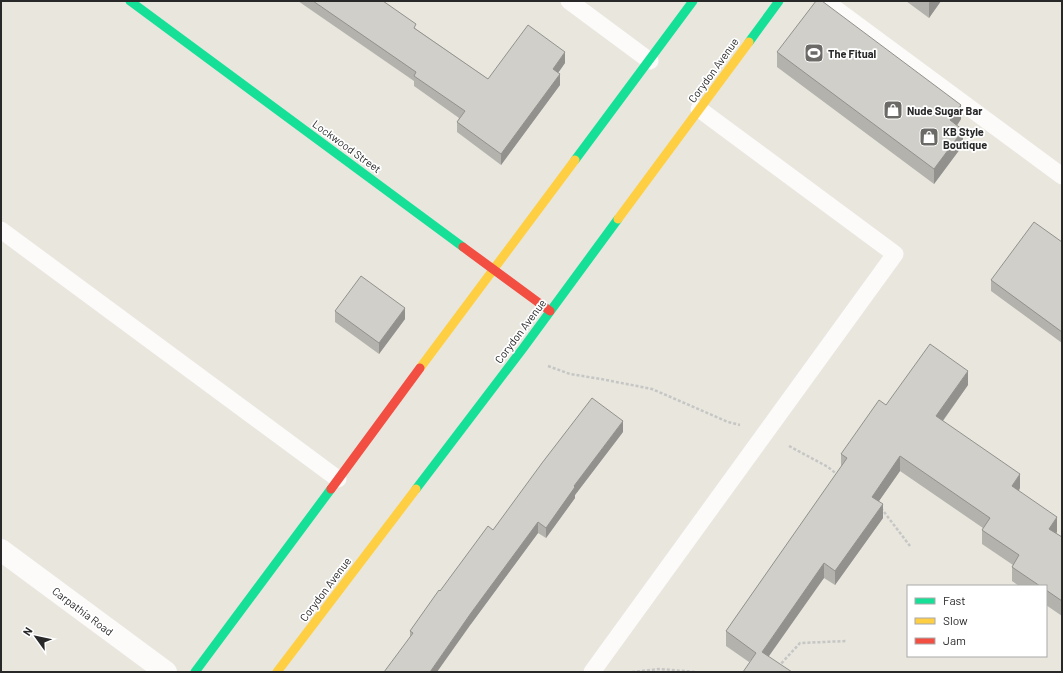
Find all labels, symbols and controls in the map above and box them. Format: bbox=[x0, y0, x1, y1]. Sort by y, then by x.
street label: Corydon Avenue bbox=[685, 35, 741, 105]
sports icon: The Fitual bbox=[803, 42, 825, 64]
place label: The Fitual bbox=[828, 47, 877, 60]
shop icon: Nude Sugar Bar bbox=[882, 99, 904, 121]
place label: Nude Sugar Bar bbox=[907, 104, 983, 117]
street label: Lockwood Street bbox=[310, 117, 384, 175]
place label: KB Style Boutique bbox=[943, 125, 987, 151]
shop icon: KB Style Boutique bbox=[918, 126, 940, 148]
street label: Corydon Avenue bbox=[492, 296, 548, 366]
street label: Corydon Avenue bbox=[297, 554, 353, 624]
street label: Carpathia Road bbox=[50, 584, 116, 638]
legend bbox=[907, 585, 1047, 657]
text: Fast bbox=[943, 593, 966, 607]
text: Slow bbox=[943, 613, 968, 627]
north arrow bbox=[16, 617, 56, 657]
text: N bbox=[20, 625, 35, 638]
text: Jam bbox=[943, 633, 966, 647]

